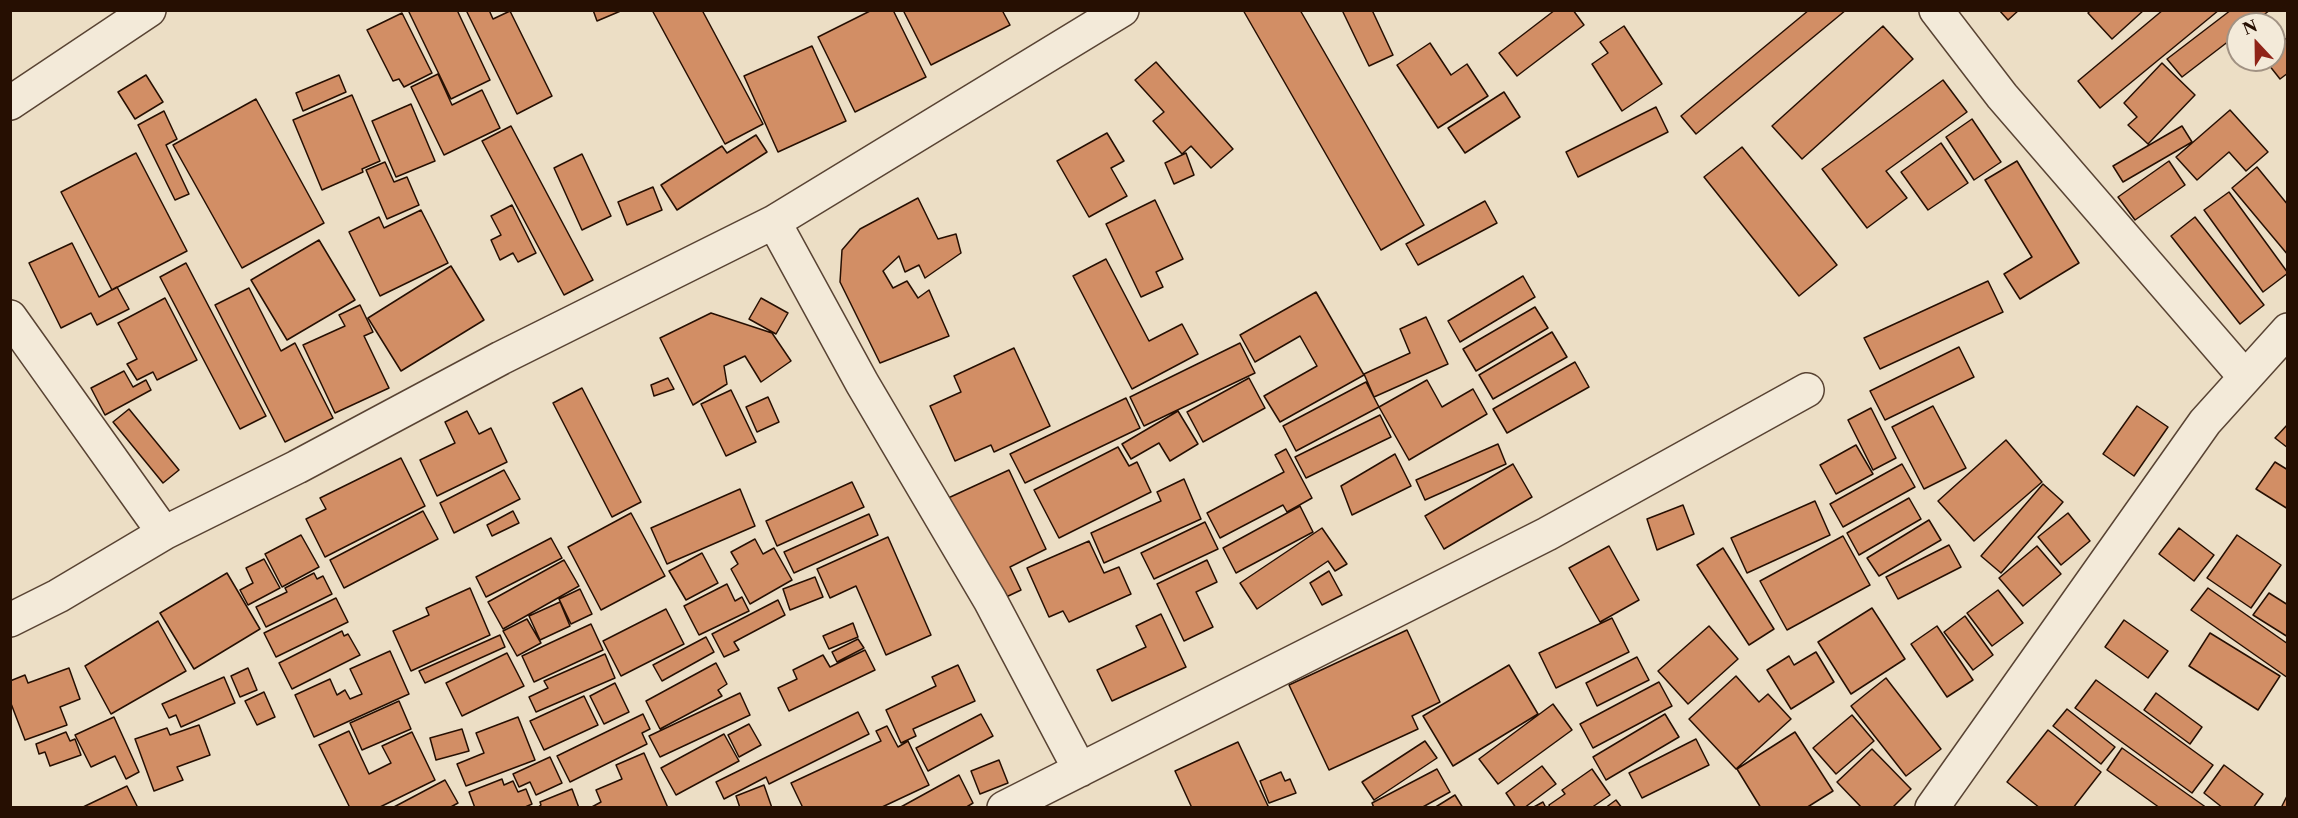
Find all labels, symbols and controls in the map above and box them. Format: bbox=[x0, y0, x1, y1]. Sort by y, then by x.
north arrow bbox=[2226, 12, 2286, 72]
text: N bbox=[2240, 15, 2260, 39]

